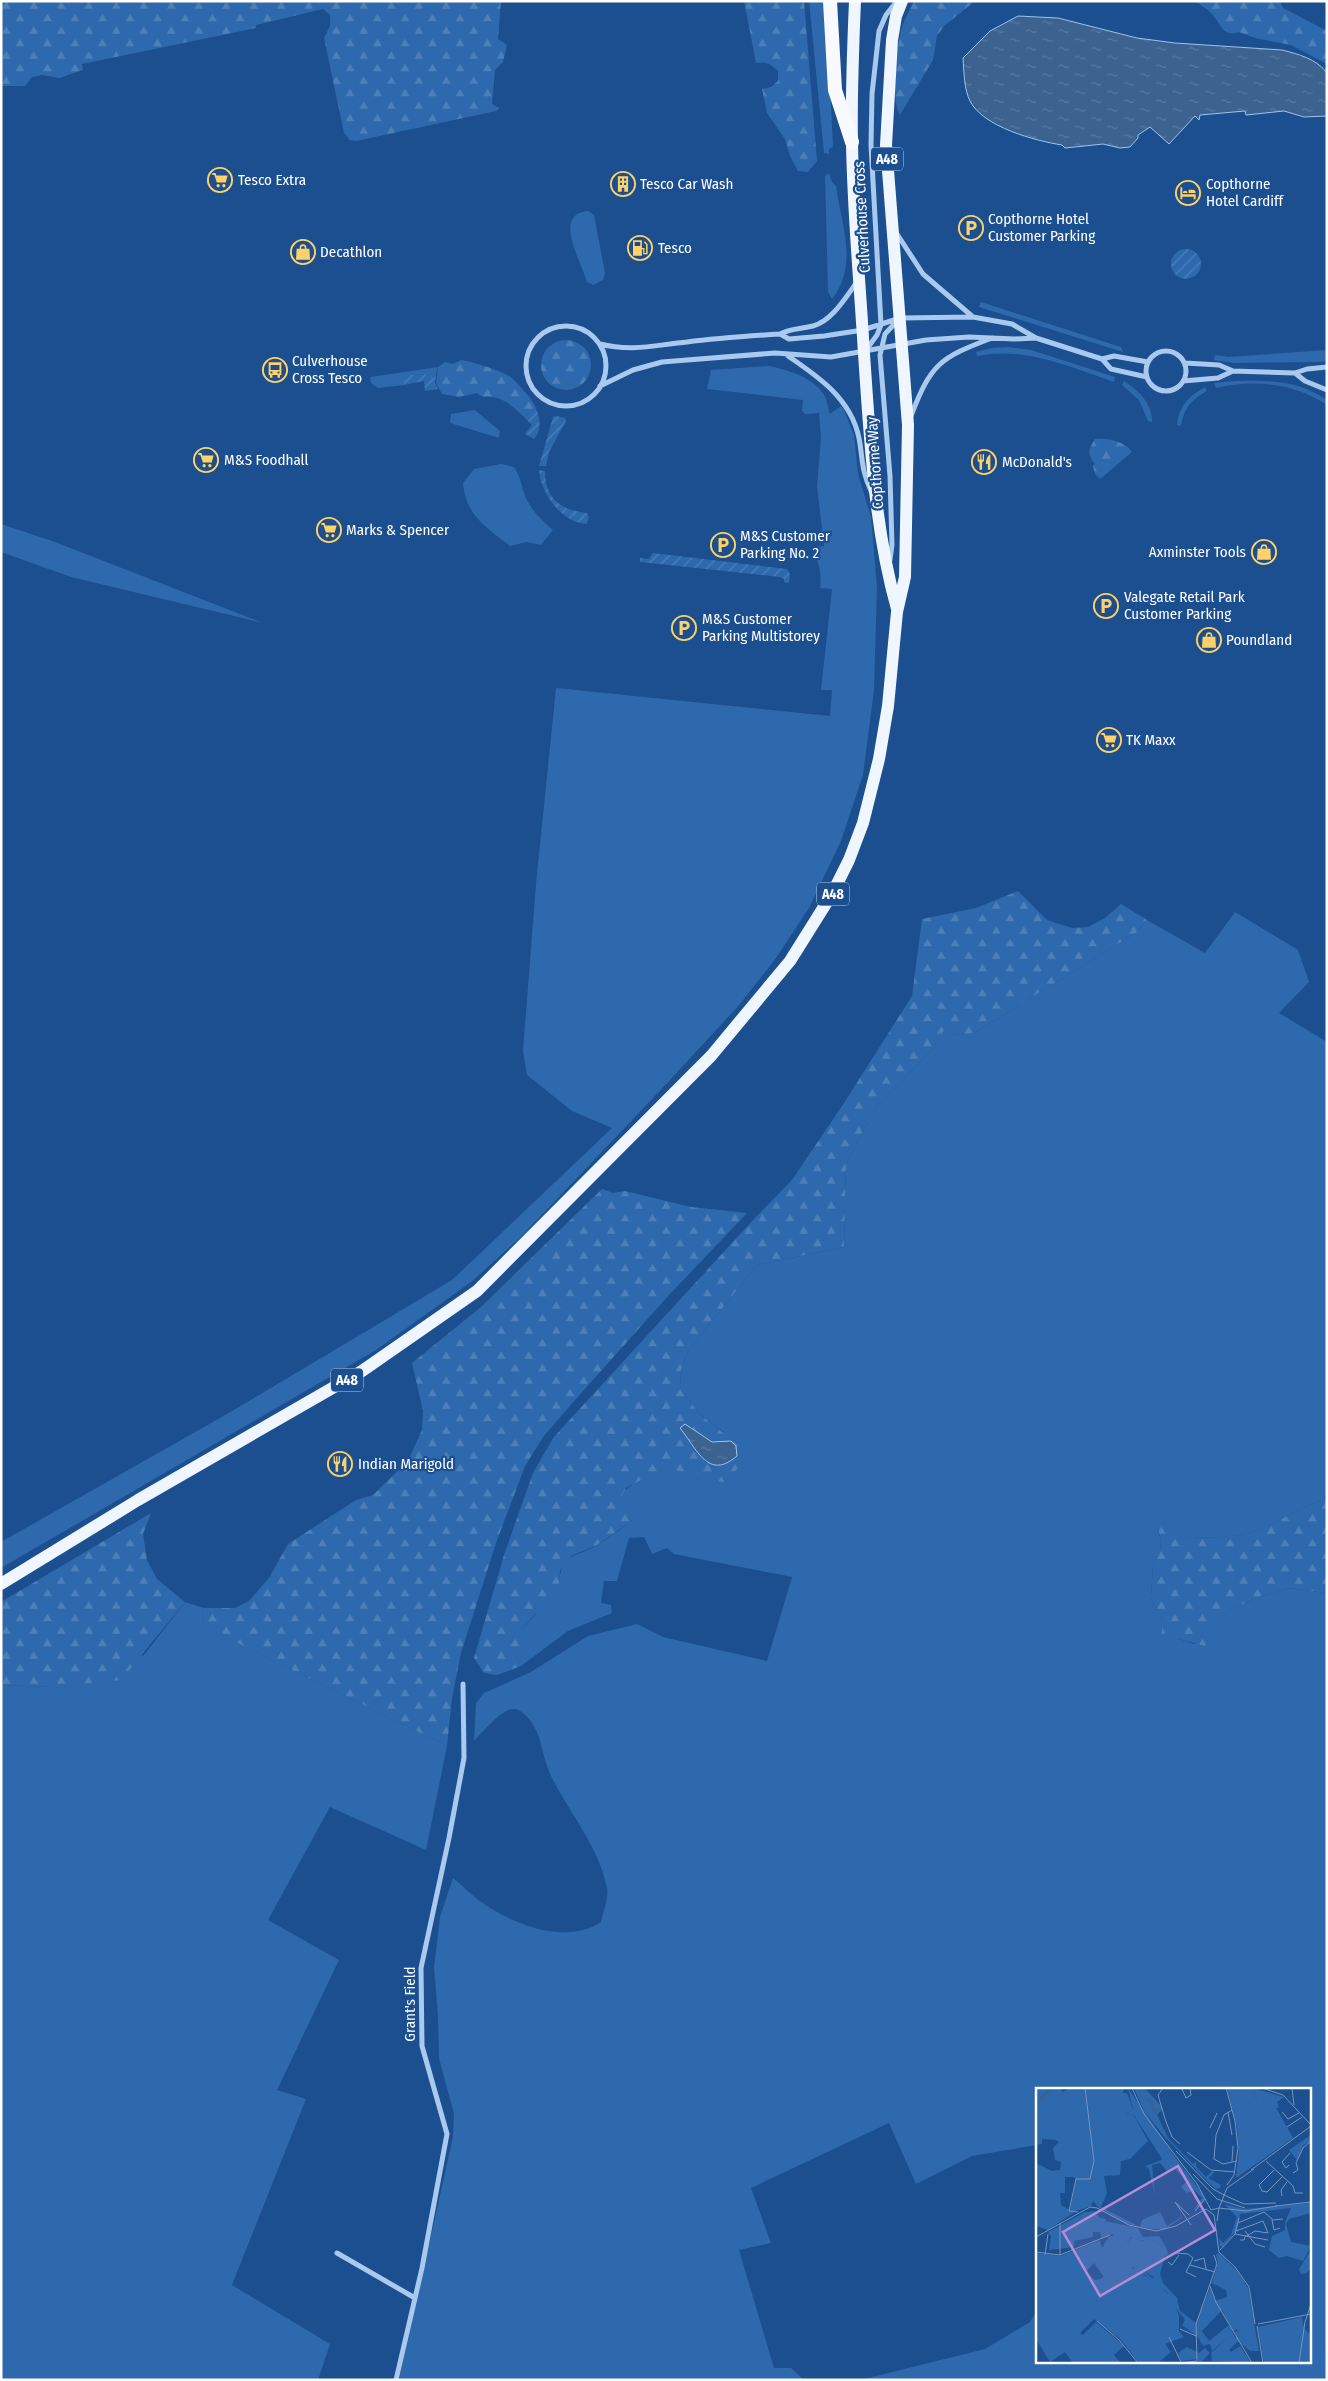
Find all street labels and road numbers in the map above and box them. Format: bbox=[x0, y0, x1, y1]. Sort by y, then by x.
road number: A48 bbox=[871, 148, 903, 170]
street label: Culverhouse Cross bbox=[850, 161, 874, 273]
street label: Copthorne Way bbox=[863, 416, 887, 510]
road number: A48 bbox=[817, 882, 849, 906]
road number: A48 bbox=[331, 1368, 363, 1392]
street label: Grant's Field bbox=[401, 1966, 419, 2042]

